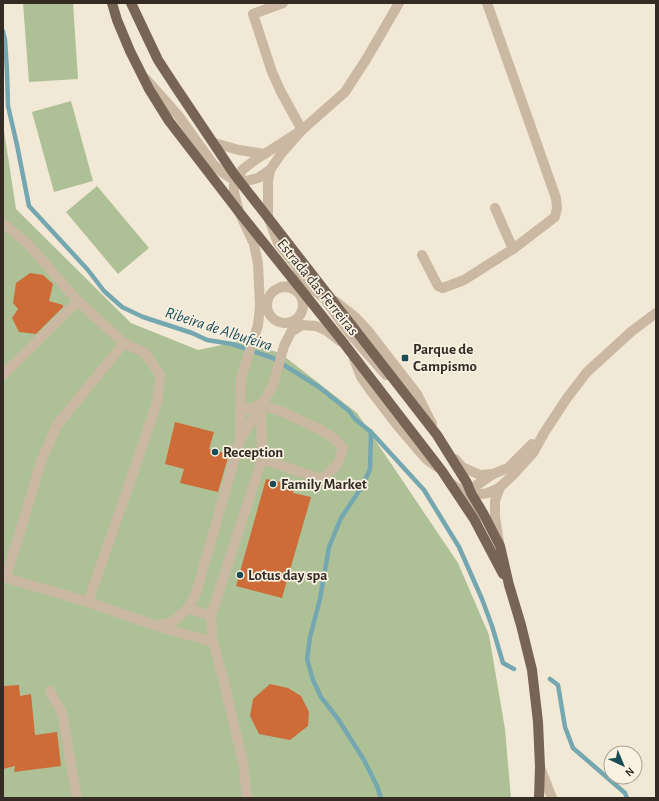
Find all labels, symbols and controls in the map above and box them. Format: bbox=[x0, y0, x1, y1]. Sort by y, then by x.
street label: Estrada das Ferreiras bbox=[274, 236, 361, 338]
water label: Ribeira de Albufeira bbox=[163, 304, 274, 354]
place label: Parque de Campismo bbox=[413, 342, 477, 374]
marker: Parque de Campismo bbox=[400, 353, 410, 363]
place label: Reception bbox=[223, 445, 283, 460]
marker: Reception bbox=[210, 447, 220, 457]
place label: Family Market bbox=[281, 477, 367, 492]
marker: Family Market bbox=[268, 479, 278, 489]
place label: Lotus day spa bbox=[248, 568, 327, 583]
marker: Lotus day spa bbox=[235, 570, 245, 580]
north arrow bbox=[603, 745, 643, 785]
text: N bbox=[623, 765, 636, 778]

